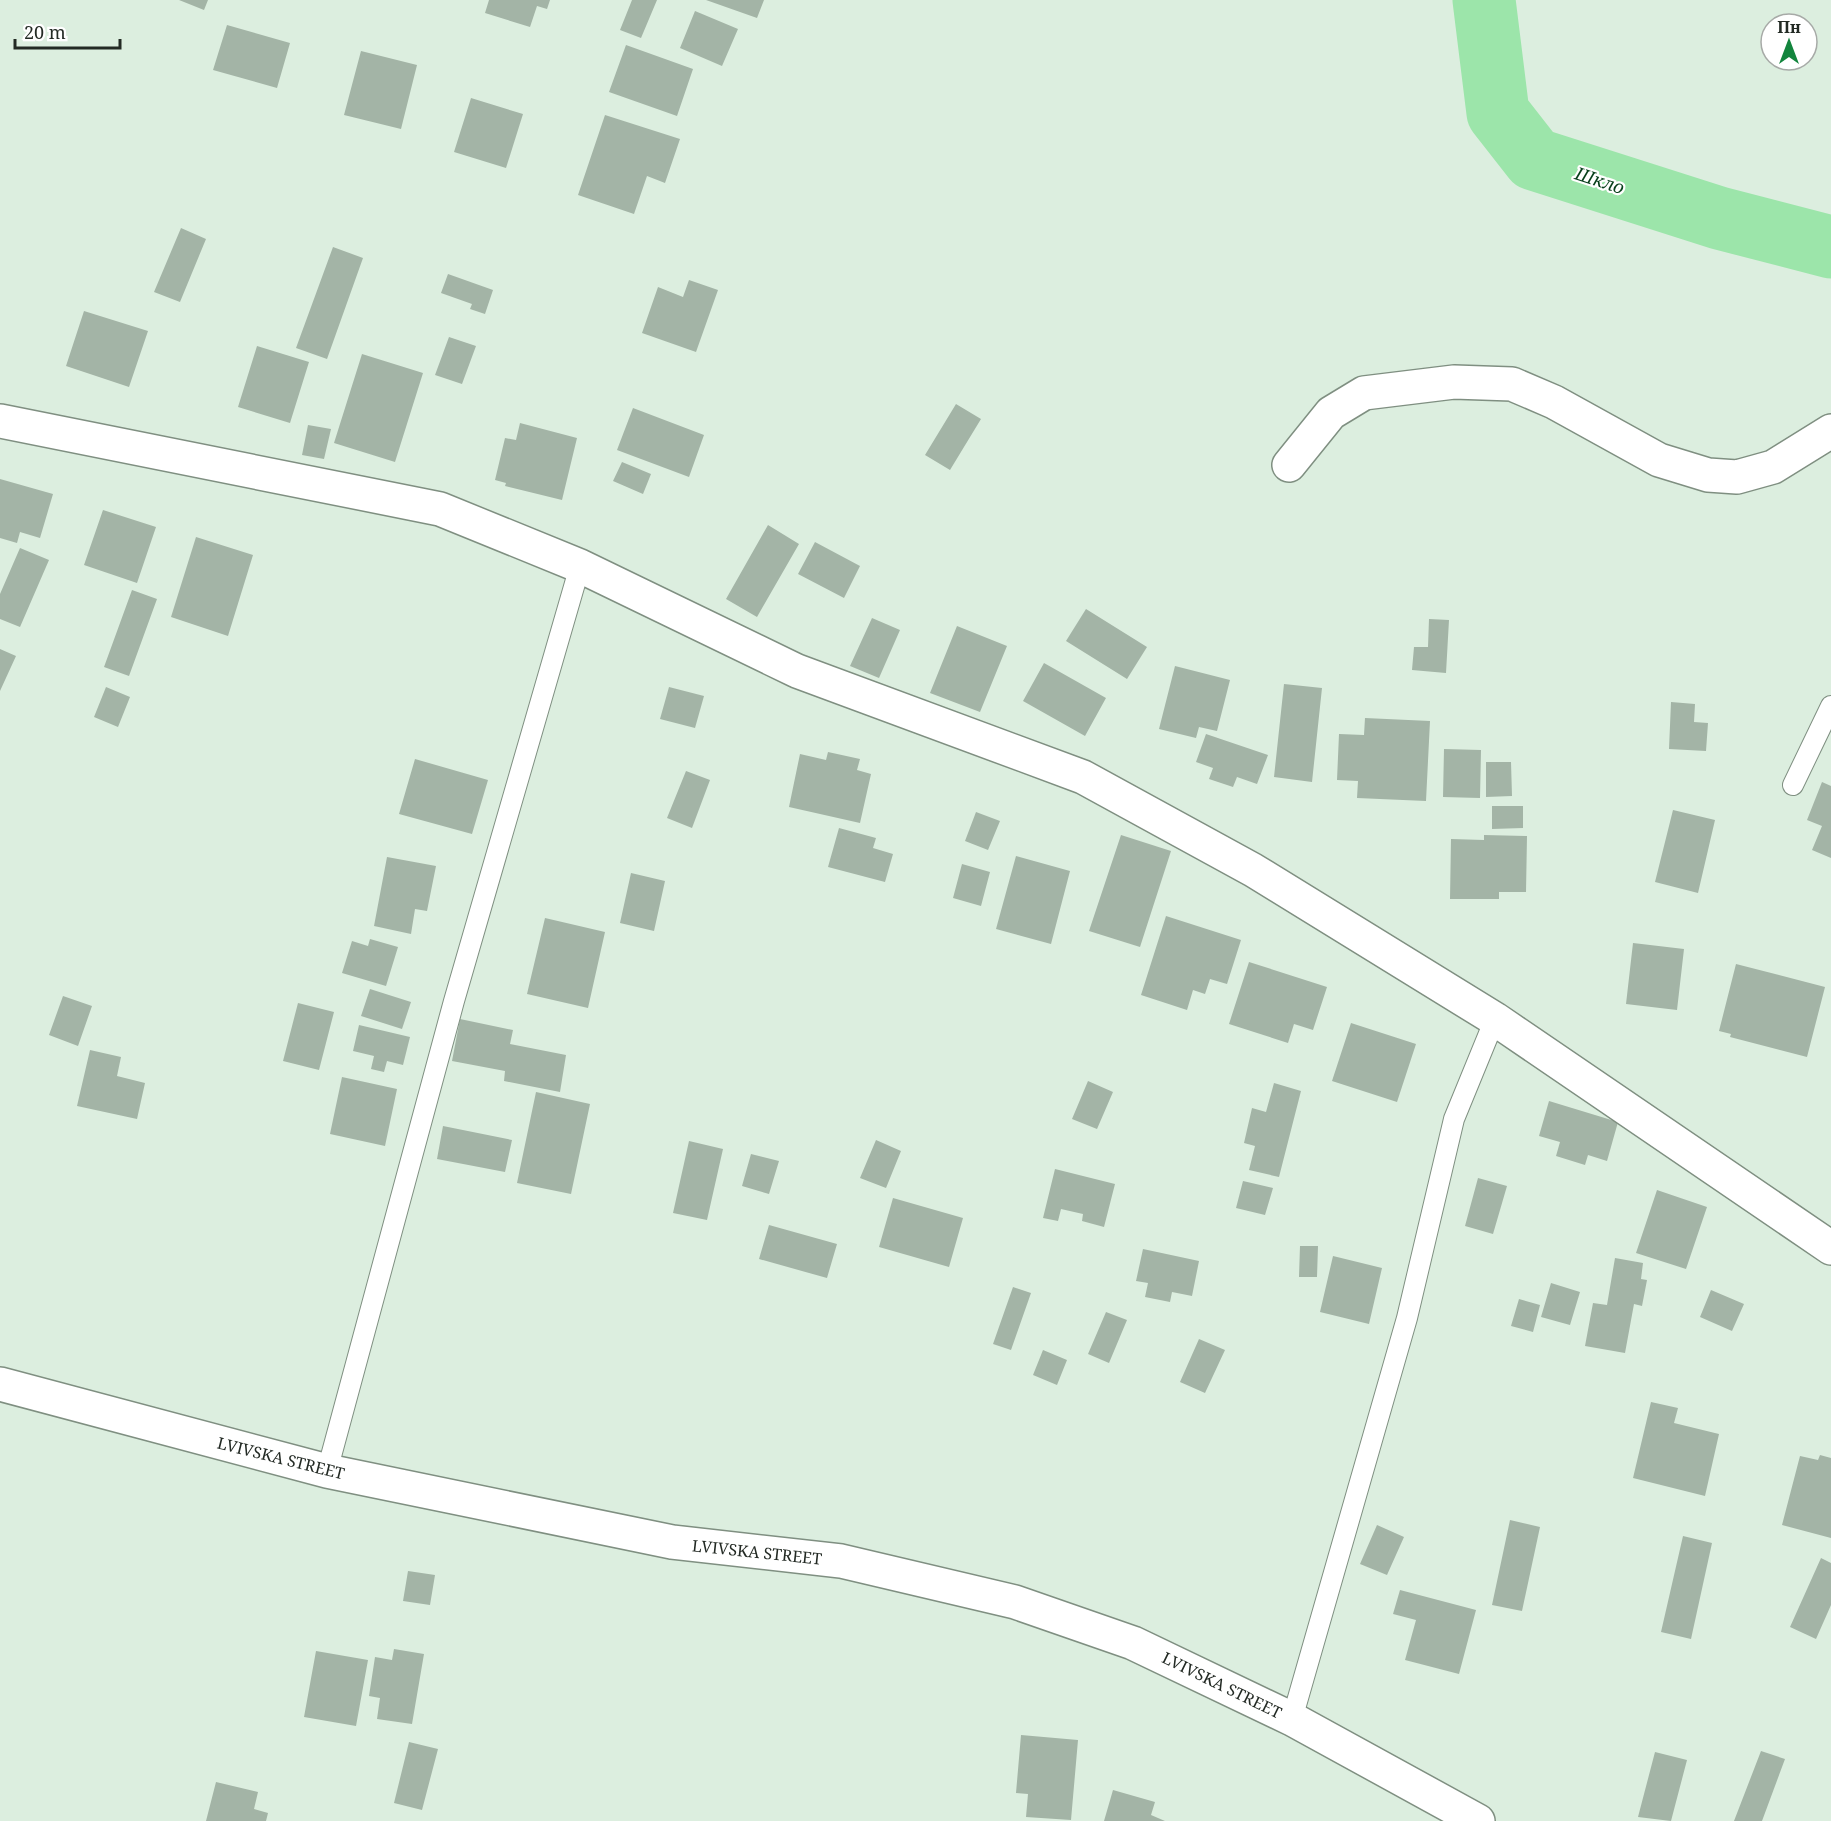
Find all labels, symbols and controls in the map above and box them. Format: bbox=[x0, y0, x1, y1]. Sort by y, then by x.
scale bar bbox=[15, 12, 120, 50]
north arrow bbox=[1759, 12, 1819, 72]
text: Пн bbox=[1777, 16, 1801, 38]
text: 20 m bbox=[24, 20, 66, 44]
water label: Шкло bbox=[1571, 160, 1628, 199]
street label: LVIVSKA STREET bbox=[215, 1432, 347, 1484]
street label: LVIVSKA STREET bbox=[691, 1534, 823, 1570]
street label: LVIVSKA STREET bbox=[1159, 1647, 1286, 1724]

